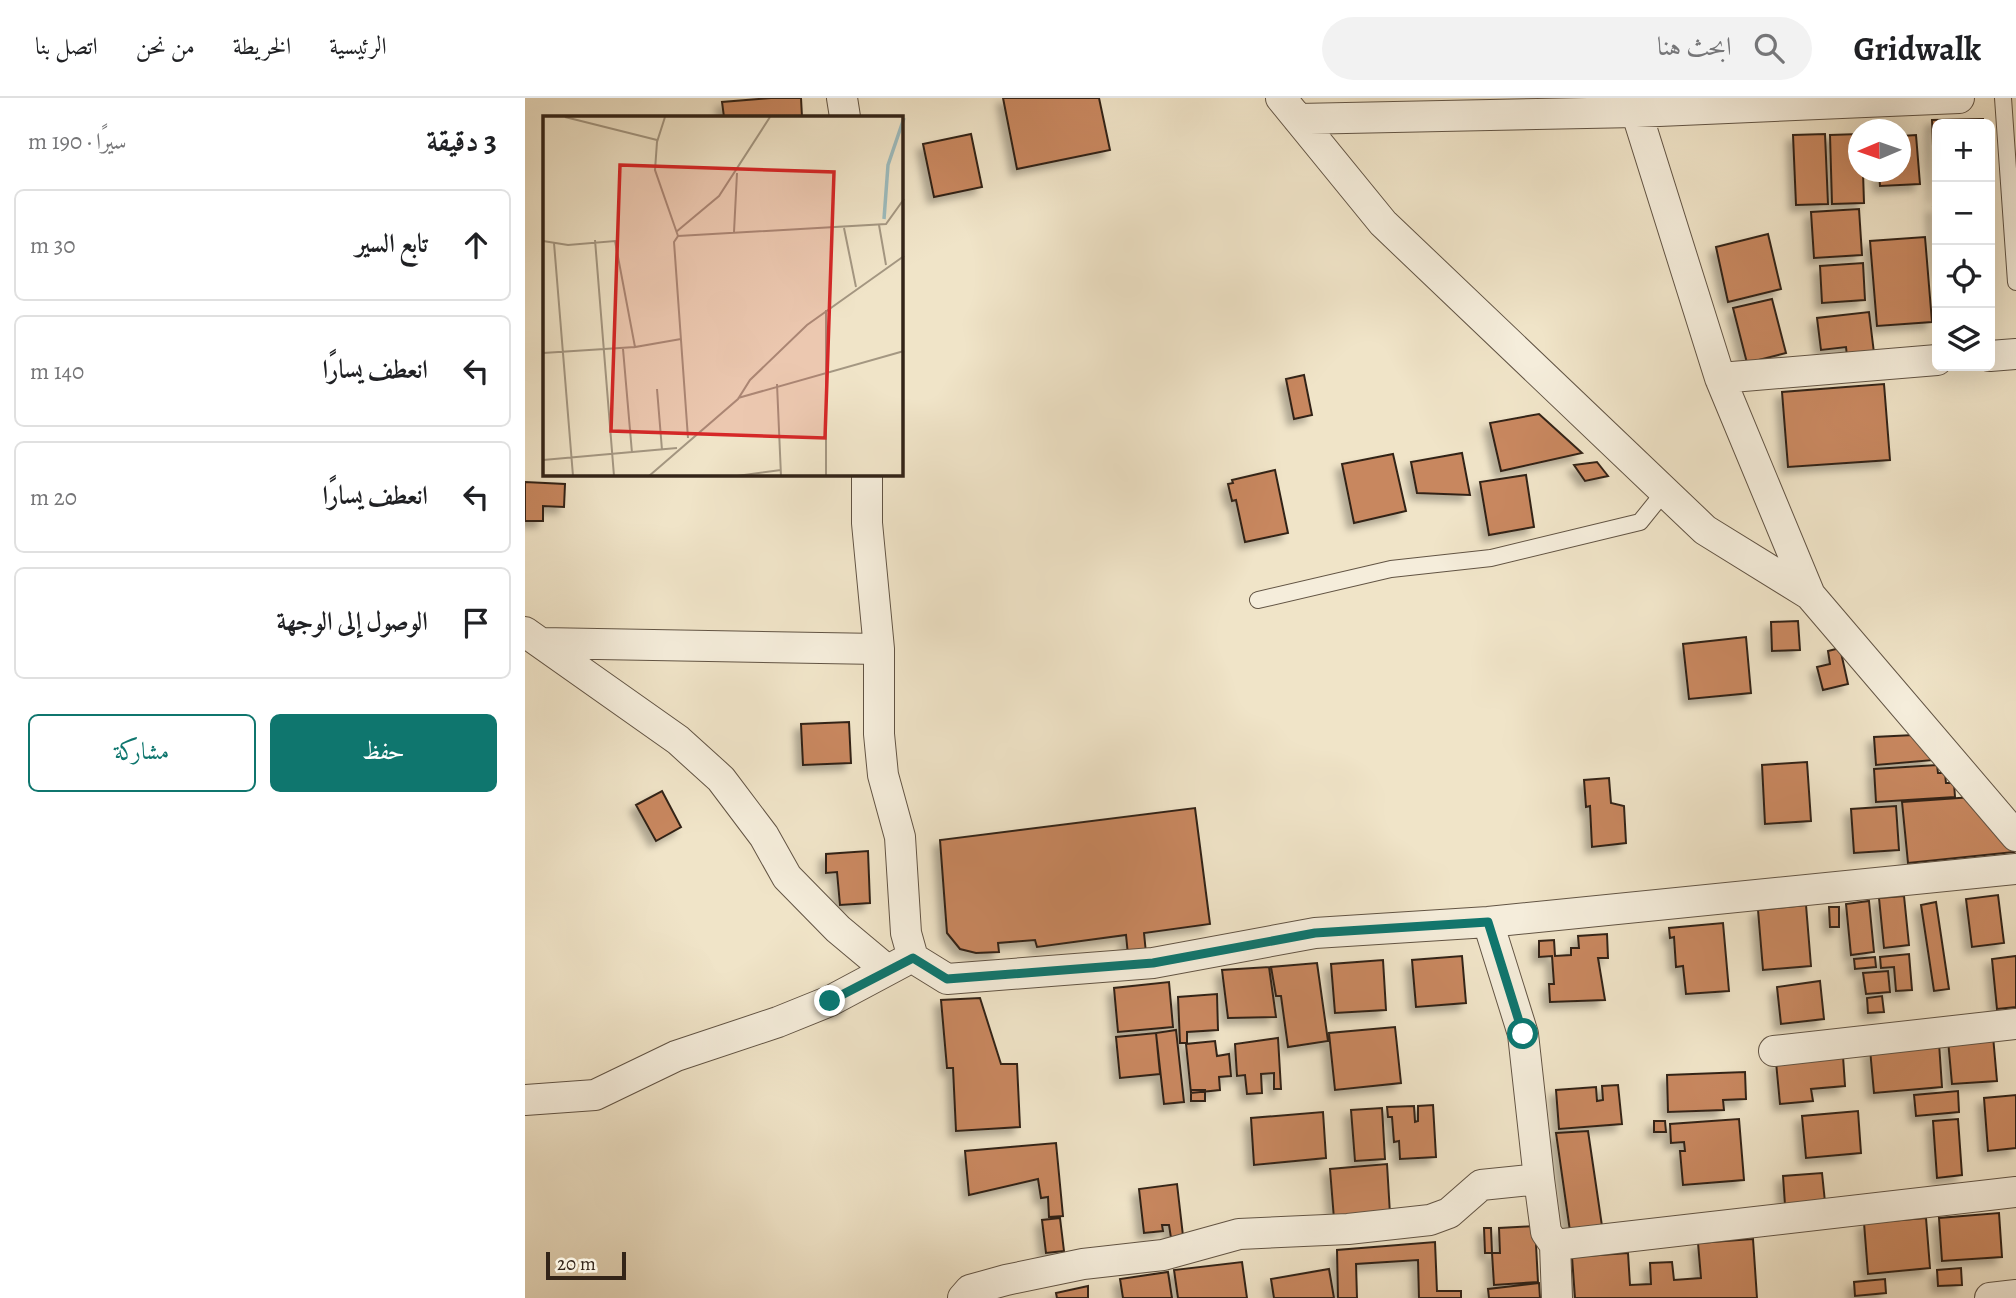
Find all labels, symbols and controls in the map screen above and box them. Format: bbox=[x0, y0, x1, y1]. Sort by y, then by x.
search box bbox=[1322, 17, 1812, 80]
text: Gridwalk bbox=[1854, 26, 1981, 71]
text: ابحث هنا bbox=[1657, 29, 1732, 64]
icon: search bbox=[1750, 29, 1788, 67]
text: اتصل بنا bbox=[35, 30, 98, 62]
text: من نحن bbox=[136, 30, 195, 62]
text: الخريطة bbox=[233, 30, 291, 62]
text: الرئيسية bbox=[329, 30, 387, 62]
inset map bbox=[543, 116, 903, 476]
north arrow bbox=[1848, 119, 1911, 182]
map controls bbox=[1932, 119, 1995, 371]
button: + bbox=[1932, 119, 1995, 182]
text: 3 دقيقة bbox=[426, 121, 497, 161]
text: سيرًا · 190 m bbox=[28, 126, 127, 157]
button: − bbox=[1932, 182, 1995, 245]
text: تابع السير bbox=[356, 226, 428, 261]
icon: ahead bbox=[457, 226, 495, 264]
text: 30 m bbox=[30, 230, 76, 261]
button: locate bbox=[1932, 245, 1995, 308]
button: layers bbox=[1932, 308, 1995, 371]
text: انعطف يسارًا bbox=[322, 352, 428, 387]
icon: left bbox=[457, 352, 495, 390]
text: 140 m bbox=[30, 356, 84, 387]
text: انعطف يسارًا bbox=[322, 478, 428, 513]
icon: left bbox=[457, 478, 495, 516]
text: 20 m bbox=[30, 482, 77, 513]
text: الوصول إلى الوجهة bbox=[276, 604, 428, 639]
icon: arrive bbox=[457, 604, 495, 642]
button: مشاركة bbox=[28, 714, 256, 792]
button: حفظ bbox=[270, 714, 497, 792]
route end bbox=[814, 985, 845, 1016]
route start bbox=[1507, 1018, 1538, 1049]
scale bar bbox=[546, 1249, 627, 1281]
text: 20 m bbox=[557, 1251, 596, 1277]

